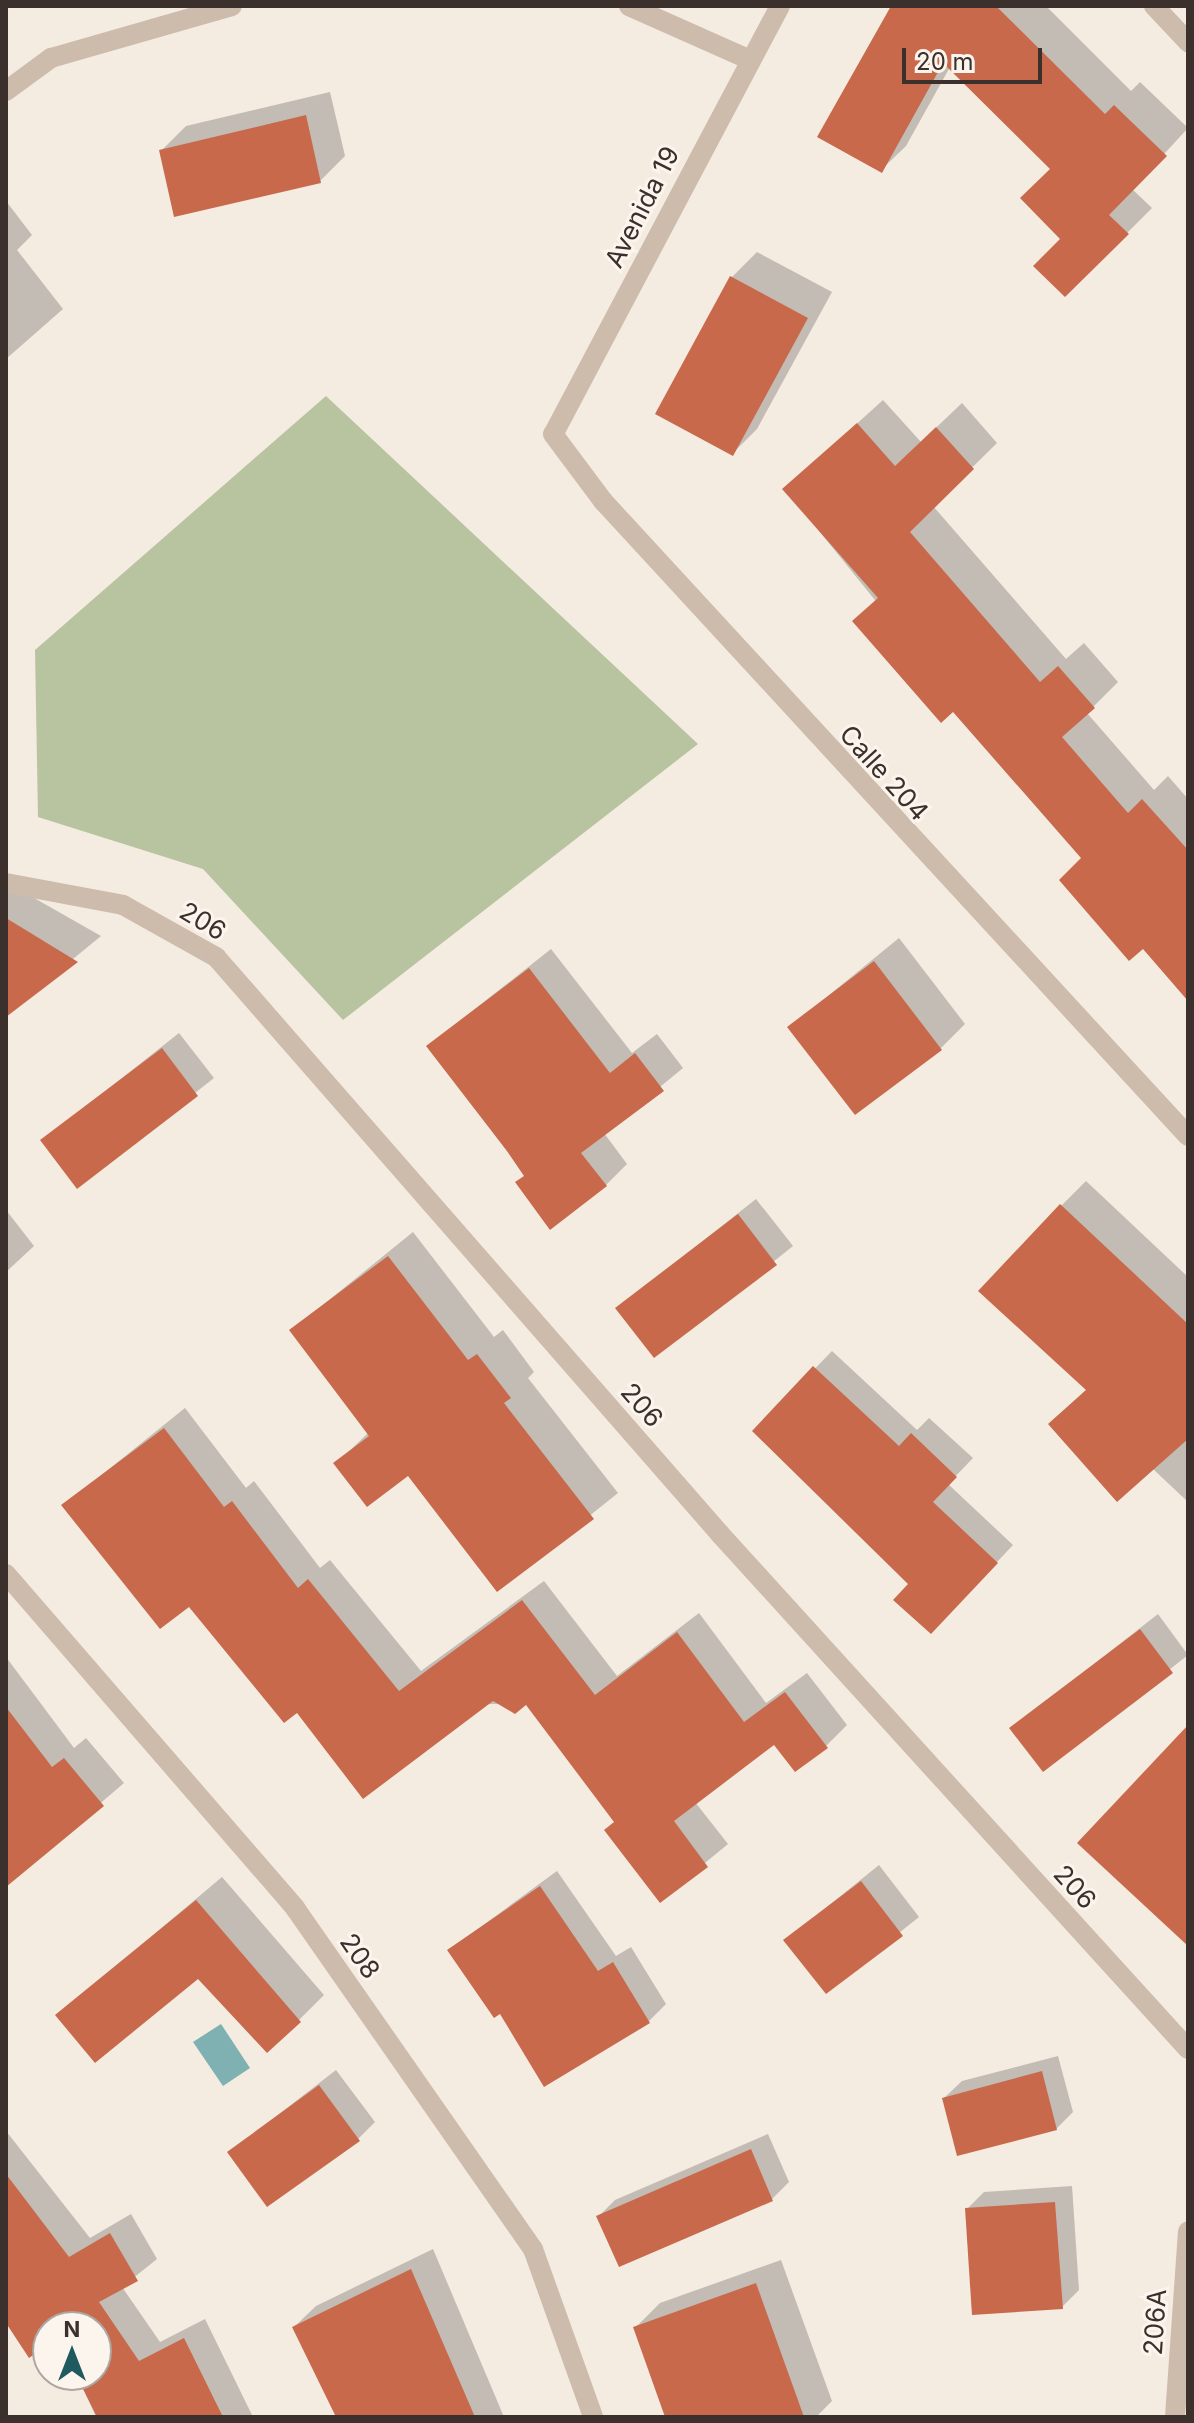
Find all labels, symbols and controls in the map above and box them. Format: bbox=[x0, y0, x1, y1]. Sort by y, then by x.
scale bar bbox=[906, 32, 1046, 82]
text: 20 m bbox=[916, 47, 974, 76]
street label: Avenida 19 bbox=[598, 141, 686, 273]
street label: Calle 204 bbox=[833, 719, 935, 827]
street label: 206 bbox=[174, 895, 232, 947]
street label: 206 bbox=[614, 1377, 670, 1433]
street label: 206 bbox=[1047, 1859, 1103, 1915]
street label: 208 bbox=[333, 1927, 387, 1985]
street label: 206A bbox=[1137, 2288, 1173, 2356]
north arrow bbox=[32, 2311, 112, 2391]
text: N bbox=[64, 2316, 80, 2342]

